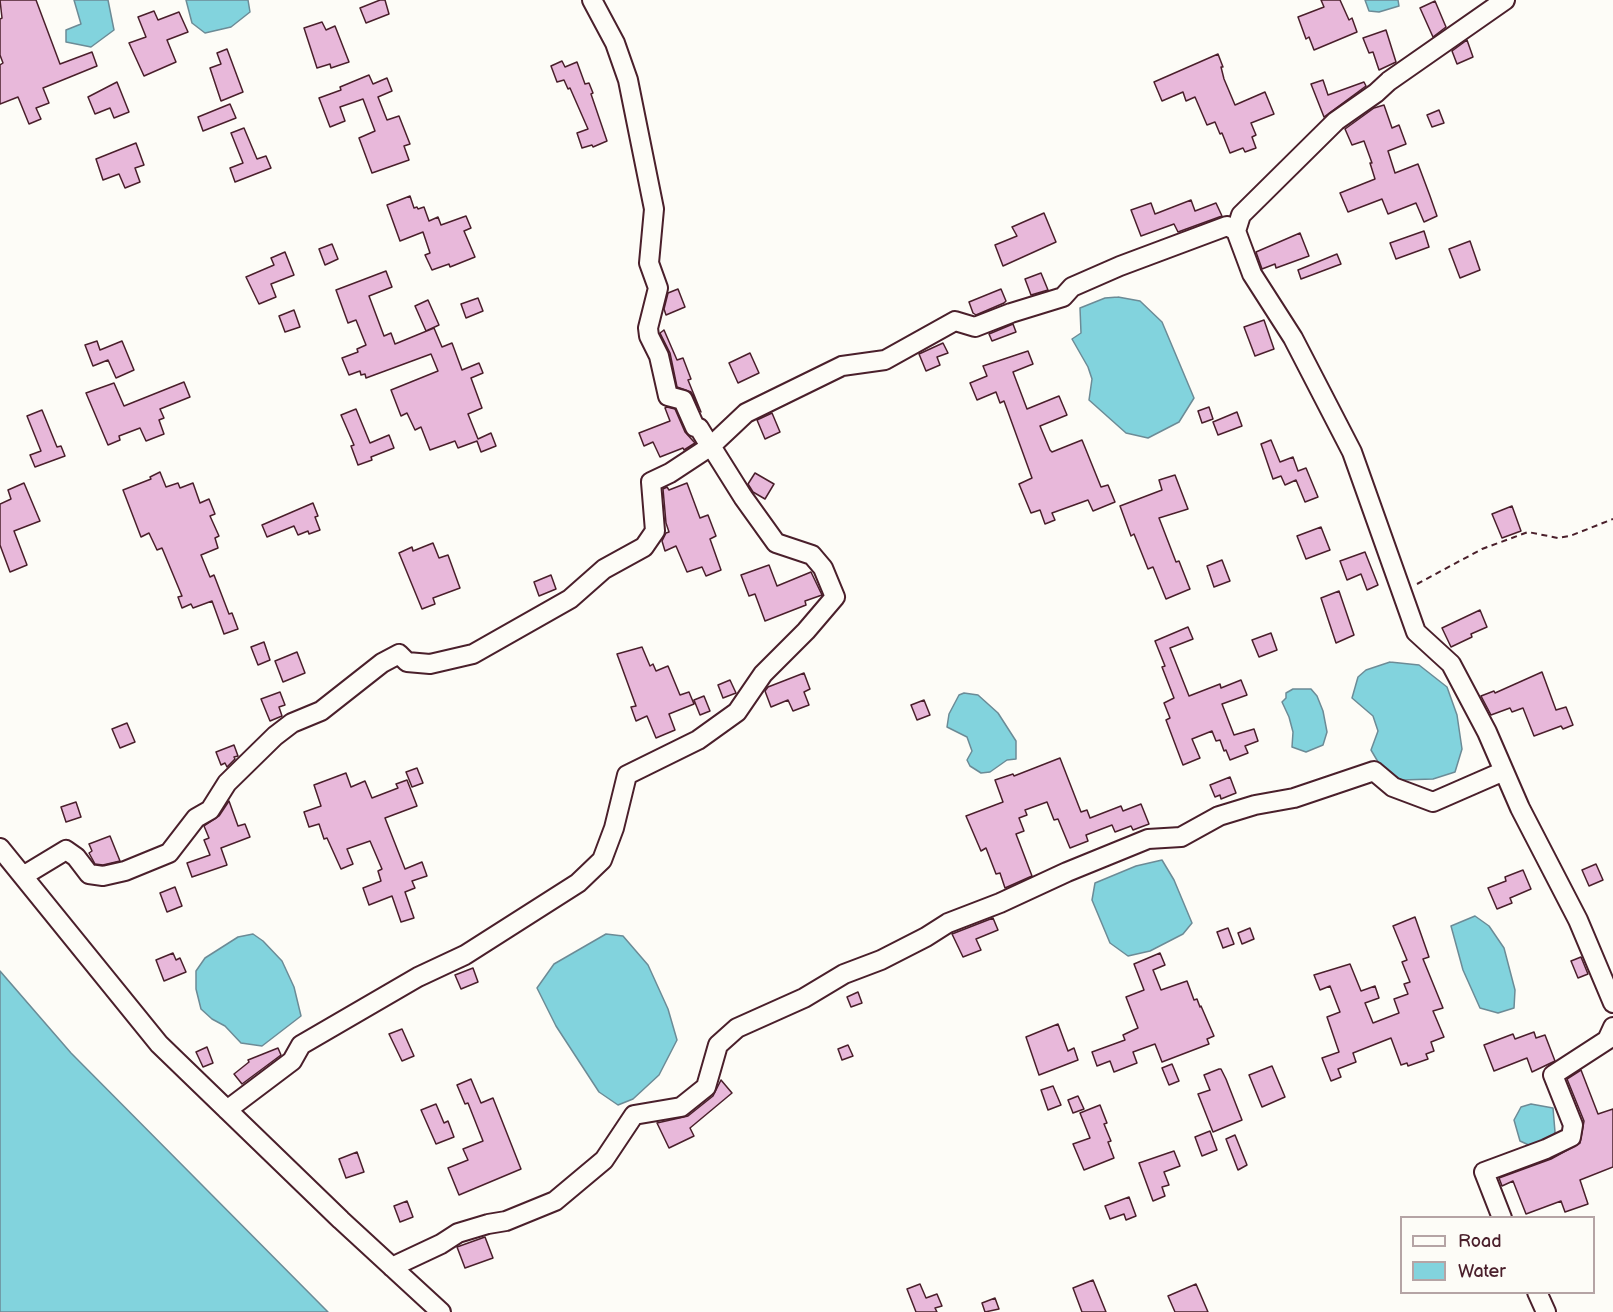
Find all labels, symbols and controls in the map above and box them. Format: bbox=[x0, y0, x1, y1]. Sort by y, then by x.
legend bbox=[1400, 1216, 1595, 1294]
text: Road bbox=[1458, 1231, 1502, 1252]
text: Water bbox=[1458, 1261, 1506, 1282]

